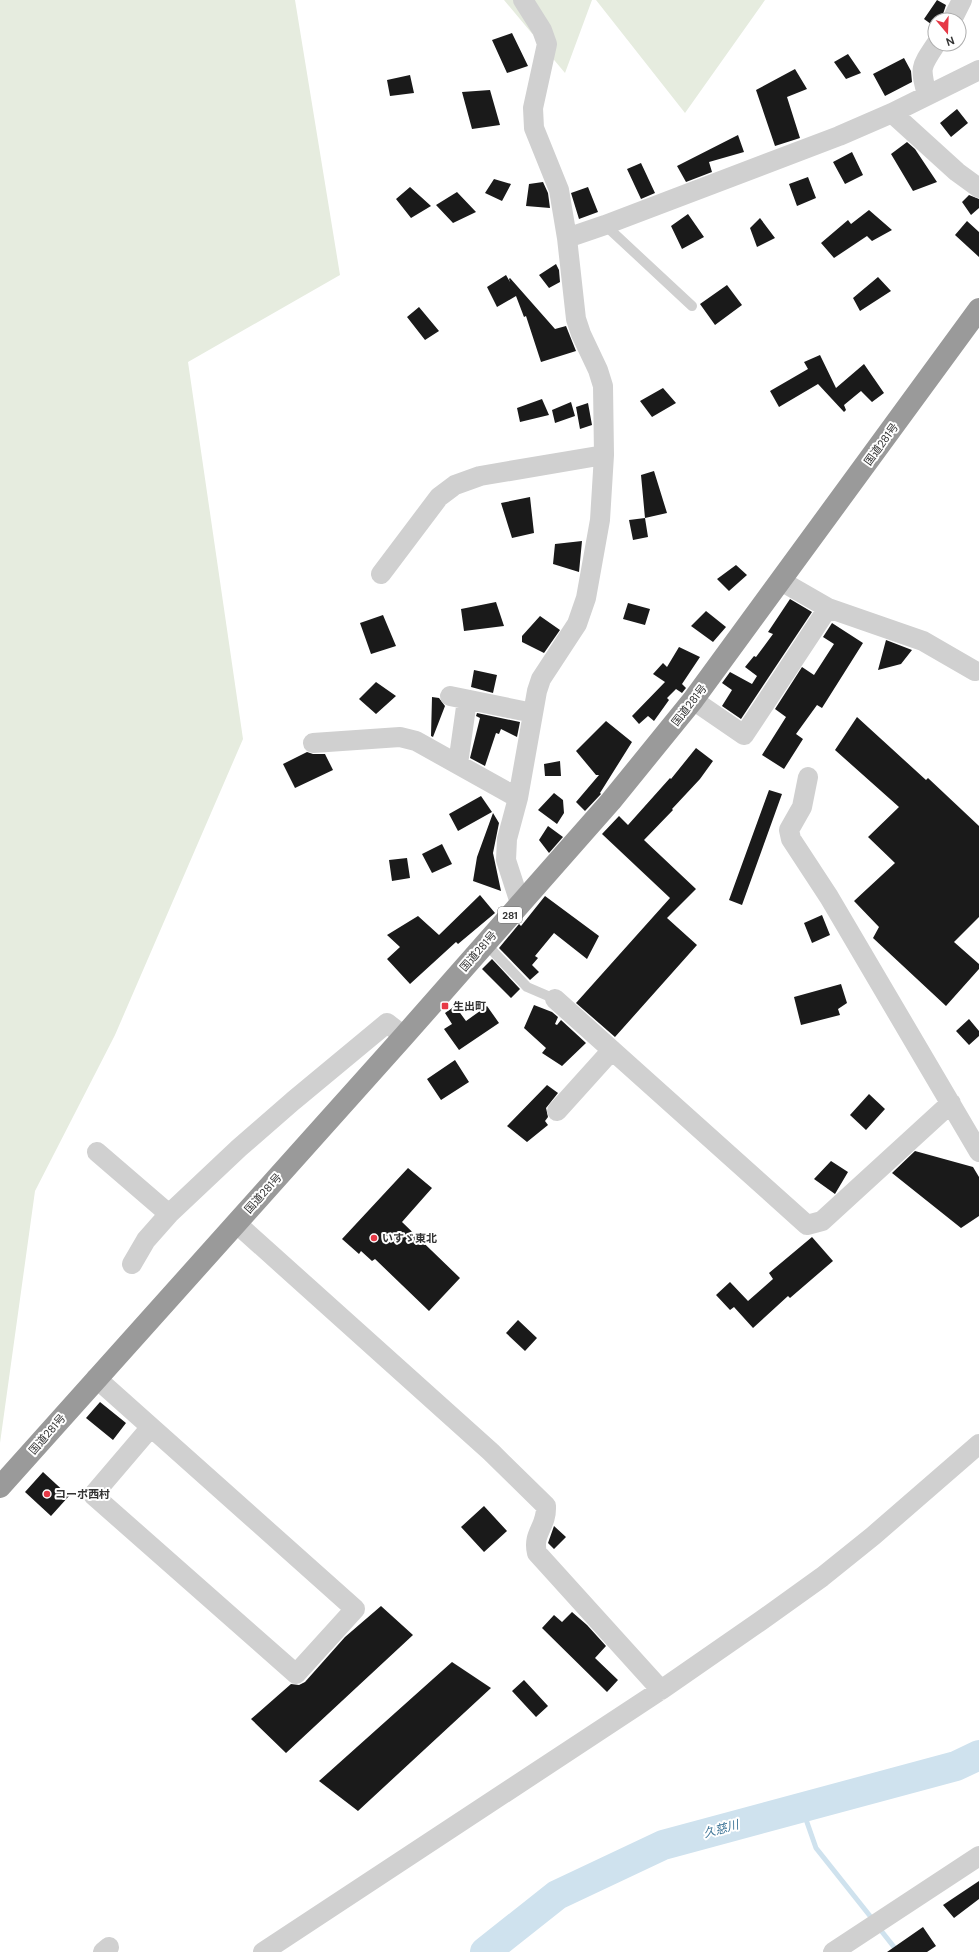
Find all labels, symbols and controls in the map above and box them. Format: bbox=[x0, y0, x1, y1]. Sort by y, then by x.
north arrow bbox=[927, 12, 967, 52]
text: N bbox=[944, 34, 956, 49]
street label: 国道281号 bbox=[861, 420, 901, 468]
street label: 国道281号 bbox=[668, 681, 710, 729]
road number: 281 bbox=[498, 907, 522, 923]
street label: 国道281号 bbox=[457, 928, 499, 974]
place label: 生出町 bbox=[453, 999, 486, 1013]
marker: 生出町 bbox=[440, 1001, 450, 1011]
street label: 国道281号 bbox=[241, 1170, 285, 1216]
place label: いすゞ東北 bbox=[382, 1231, 437, 1245]
marker: いすゞ東北 bbox=[369, 1233, 379, 1243]
street label: 国道281号 bbox=[26, 1411, 68, 1457]
place label: コーポ西村 bbox=[55, 1487, 110, 1501]
marker: コーポ西村 bbox=[42, 1489, 52, 1499]
water label: 久慈川 bbox=[702, 1816, 742, 1841]

